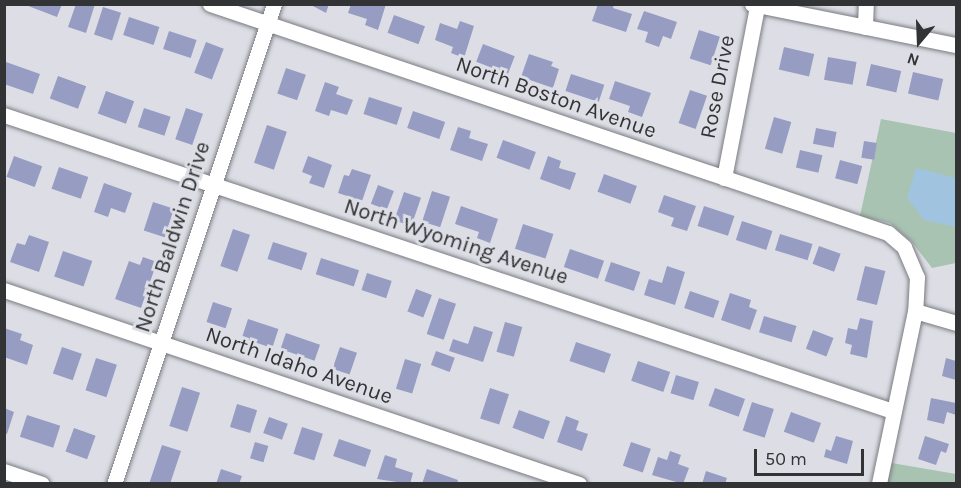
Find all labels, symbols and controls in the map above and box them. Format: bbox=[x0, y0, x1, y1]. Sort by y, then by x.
north arrow bbox=[889, 12, 949, 72]
street label: Rose Drive bbox=[695, 33, 741, 141]
text: N bbox=[904, 49, 922, 70]
street label: North Boston Avenue bbox=[452, 51, 660, 145]
street label: North Baldwin Drive bbox=[130, 138, 216, 336]
street label: North Wyoming Avenue bbox=[341, 193, 571, 291]
street label: North Idaho Avenue bbox=[202, 322, 396, 410]
scale bar bbox=[757, 437, 866, 475]
text: 50 m bbox=[765, 448, 807, 470]

